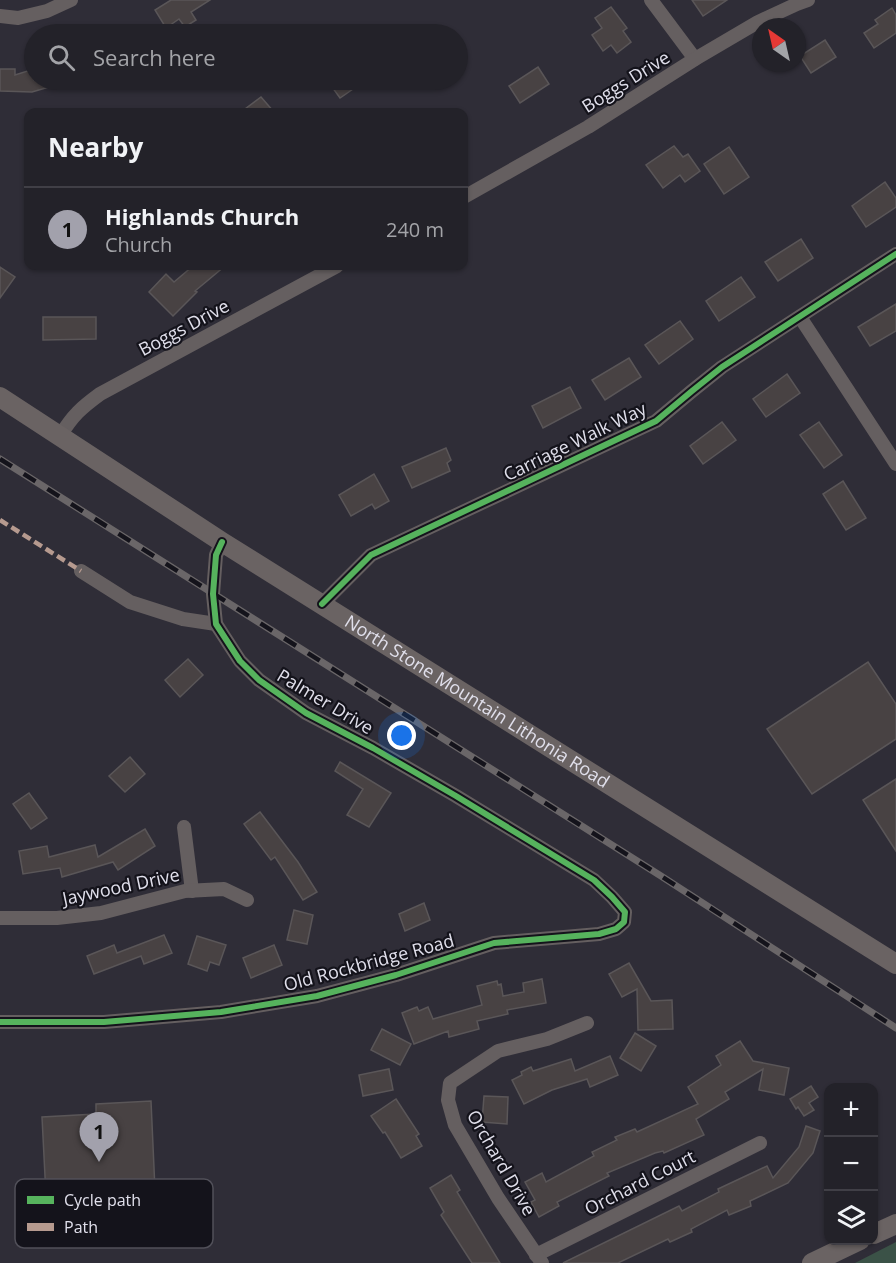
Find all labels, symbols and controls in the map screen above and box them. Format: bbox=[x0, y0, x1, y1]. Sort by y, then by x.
north arrow bbox=[752, 18, 806, 72]
search box bbox=[24, 24, 468, 90]
icon: search bbox=[45, 41, 78, 74]
text: Search here bbox=[93, 42, 216, 72]
street label: Boggs Drive bbox=[577, 45, 674, 118]
text: Nearby bbox=[48, 129, 143, 165]
text: Highlands Church bbox=[105, 201, 299, 231]
text: 1 bbox=[62, 216, 73, 243]
text: 240 m bbox=[386, 216, 444, 243]
text: Church bbox=[105, 231, 172, 258]
street label: Boggs Drive bbox=[134, 293, 233, 361]
street label: Carriage Walk Way bbox=[499, 396, 651, 486]
street label: North Stone Mountain Lithonia Road bbox=[341, 609, 615, 793]
street label: Palmer Drive bbox=[273, 663, 378, 739]
your location bbox=[387, 721, 416, 750]
street label: Jaywood Drive bbox=[58, 862, 182, 911]
street label: Old Rockbridge Road bbox=[281, 928, 457, 996]
map controls bbox=[824, 1083, 878, 1245]
button: + bbox=[824, 1083, 878, 1137]
street label: Orchard Drive bbox=[462, 1105, 542, 1220]
pin: 1 bbox=[80, 1112, 118, 1162]
button: − bbox=[824, 1137, 878, 1191]
street label: Orchard Court bbox=[580, 1144, 699, 1220]
legend bbox=[15, 1179, 213, 1248]
text: Cycle path bbox=[64, 1189, 141, 1211]
button: layers bbox=[824, 1191, 878, 1245]
text: Path bbox=[64, 1216, 98, 1238]

